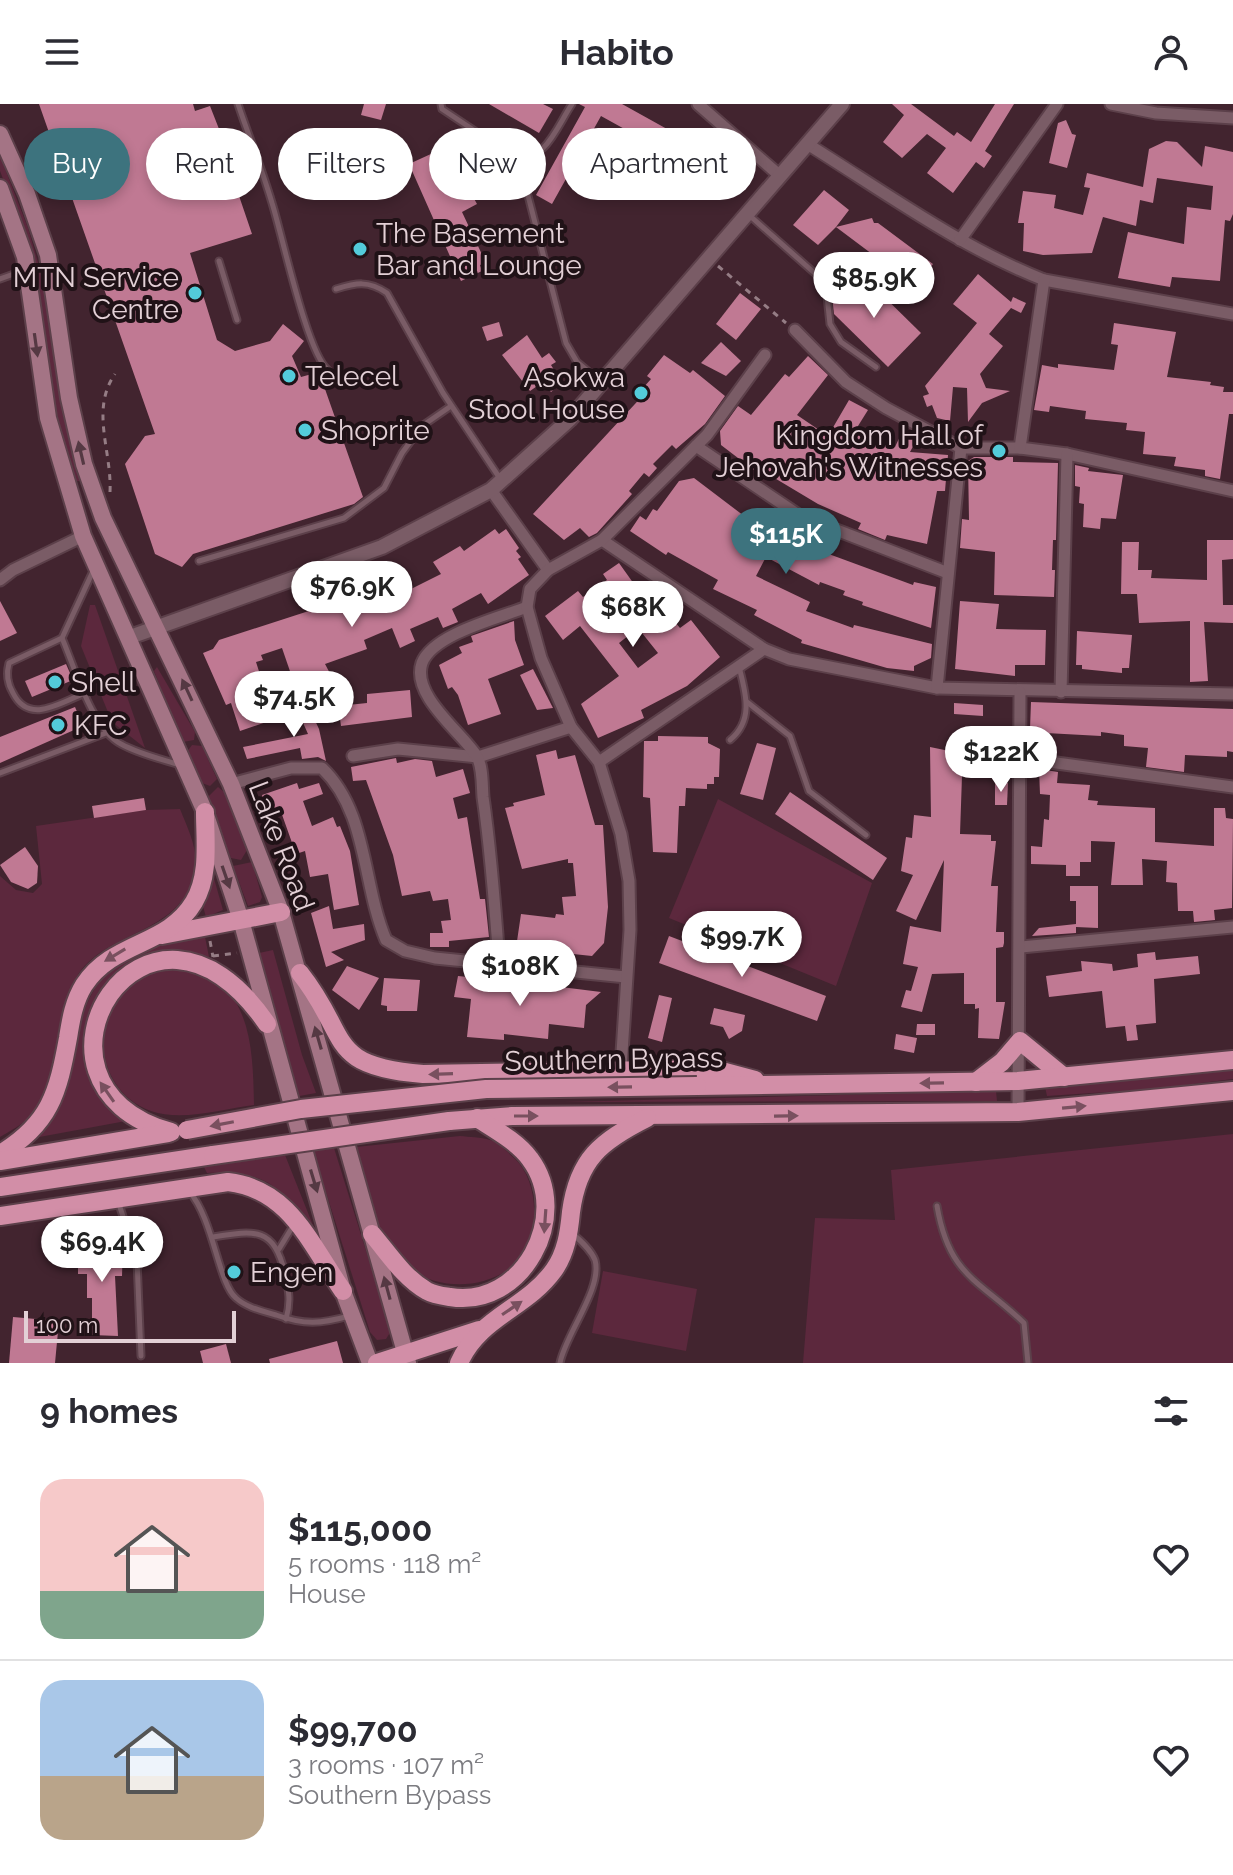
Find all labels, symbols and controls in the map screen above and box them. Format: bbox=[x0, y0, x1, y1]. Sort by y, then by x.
icon: menu bbox=[40, 30, 84, 74]
icon: person bbox=[1149, 30, 1193, 74]
text: Habito bbox=[559, 31, 674, 73]
chip: Buy bbox=[24, 128, 130, 200]
chip: Rent bbox=[146, 128, 262, 200]
chip: Filters bbox=[278, 128, 413, 200]
chip: New bbox=[429, 128, 546, 200]
chip: Apartment bbox=[562, 128, 756, 200]
place label: The Basement Bar and Lounge bbox=[376, 217, 582, 282]
marker: The Basement Bar and Lounge bbox=[351, 240, 369, 258]
pin: $85.9K bbox=[809, 252, 939, 320]
place label: MTN Service Centre bbox=[13, 261, 179, 326]
text: $85.9K bbox=[831, 263, 917, 293]
marker: MTN Service Centre bbox=[186, 284, 204, 302]
one-way arrow bbox=[30, 332, 43, 357]
place label: Telecel bbox=[305, 360, 399, 393]
place label: Asokwa Stool House bbox=[468, 361, 625, 426]
marker: Telecel bbox=[280, 367, 298, 385]
marker: Asokwa Stool House bbox=[632, 384, 650, 402]
place label: Shoprite bbox=[321, 414, 430, 447]
place label: Kingdom Hall of Jehovah's Witnesses bbox=[716, 419, 985, 484]
marker: Shoprite bbox=[296, 421, 314, 439]
one-way arrow bbox=[74, 441, 87, 466]
marker: Kingdom Hall of Jehovah's Witnesses bbox=[990, 442, 1008, 460]
pin: $115K bbox=[730, 508, 842, 576]
text: $115K bbox=[749, 519, 823, 549]
pin: $76.9K bbox=[287, 561, 417, 629]
text: $76.9K bbox=[309, 572, 395, 602]
pin: $68K bbox=[586, 581, 680, 649]
text: $68K bbox=[600, 592, 666, 622]
place label: Shell bbox=[71, 666, 136, 699]
pin: $74.5K bbox=[229, 671, 359, 739]
marker: Shell bbox=[46, 673, 64, 691]
one-way arrow bbox=[180, 678, 194, 702]
text: $74.5K bbox=[253, 682, 335, 712]
place label: KFC bbox=[74, 709, 127, 742]
marker: KFC bbox=[49, 716, 67, 734]
pin: $122K bbox=[945, 726, 1057, 794]
text: $122K bbox=[963, 737, 1039, 767]
street label: Lake Road bbox=[242, 777, 321, 916]
one-way arrow bbox=[221, 865, 233, 889]
pin: $99.7K bbox=[677, 911, 807, 979]
text: $99.7K bbox=[700, 922, 784, 952]
pin: $108K bbox=[464, 940, 576, 1008]
one-way arrow bbox=[104, 948, 126, 962]
text: $108K bbox=[481, 951, 559, 981]
one-way arrow bbox=[311, 1025, 323, 1050]
street label: Southern Bypass bbox=[504, 1041, 724, 1078]
one-way arrow bbox=[428, 1067, 453, 1080]
one-way arrow bbox=[919, 1076, 944, 1089]
one-way arrow bbox=[100, 1081, 115, 1102]
one-way arrow bbox=[606, 1081, 632, 1094]
one-way arrow bbox=[1062, 1100, 1087, 1113]
one-way arrow bbox=[774, 1109, 799, 1122]
one-way arrow bbox=[514, 1110, 539, 1122]
one-way arrow bbox=[209, 1118, 234, 1130]
one-way arrow bbox=[308, 1169, 321, 1193]
one-way arrow bbox=[538, 1209, 551, 1234]
pin: $69.4K bbox=[37, 1216, 167, 1284]
text: $69.4K bbox=[59, 1227, 145, 1257]
place label: Engen bbox=[250, 1256, 333, 1289]
marker: Engen bbox=[225, 1263, 243, 1281]
one-way arrow bbox=[380, 1276, 392, 1301]
one-way arrow bbox=[501, 1301, 522, 1316]
scale bar bbox=[24, 1307, 236, 1343]
text: 100 m bbox=[36, 1312, 98, 1338]
icon: filters bbox=[1149, 1389, 1193, 1433]
text: 9 homes bbox=[40, 1391, 178, 1431]
text: $115,000 bbox=[288, 1509, 433, 1549]
icon: home bbox=[104, 1511, 200, 1607]
icon: heart bbox=[1149, 1537, 1193, 1581]
text: 5 rooms · 118 m² bbox=[288, 1549, 481, 1579]
text: House bbox=[288, 1579, 366, 1609]
text: $99,700 bbox=[288, 1710, 418, 1750]
icon: home bbox=[104, 1712, 200, 1808]
icon: heart bbox=[1149, 1738, 1193, 1782]
text: 3 rooms · 107 m² bbox=[288, 1750, 484, 1780]
text: Southern Bypass bbox=[288, 1780, 491, 1810]

